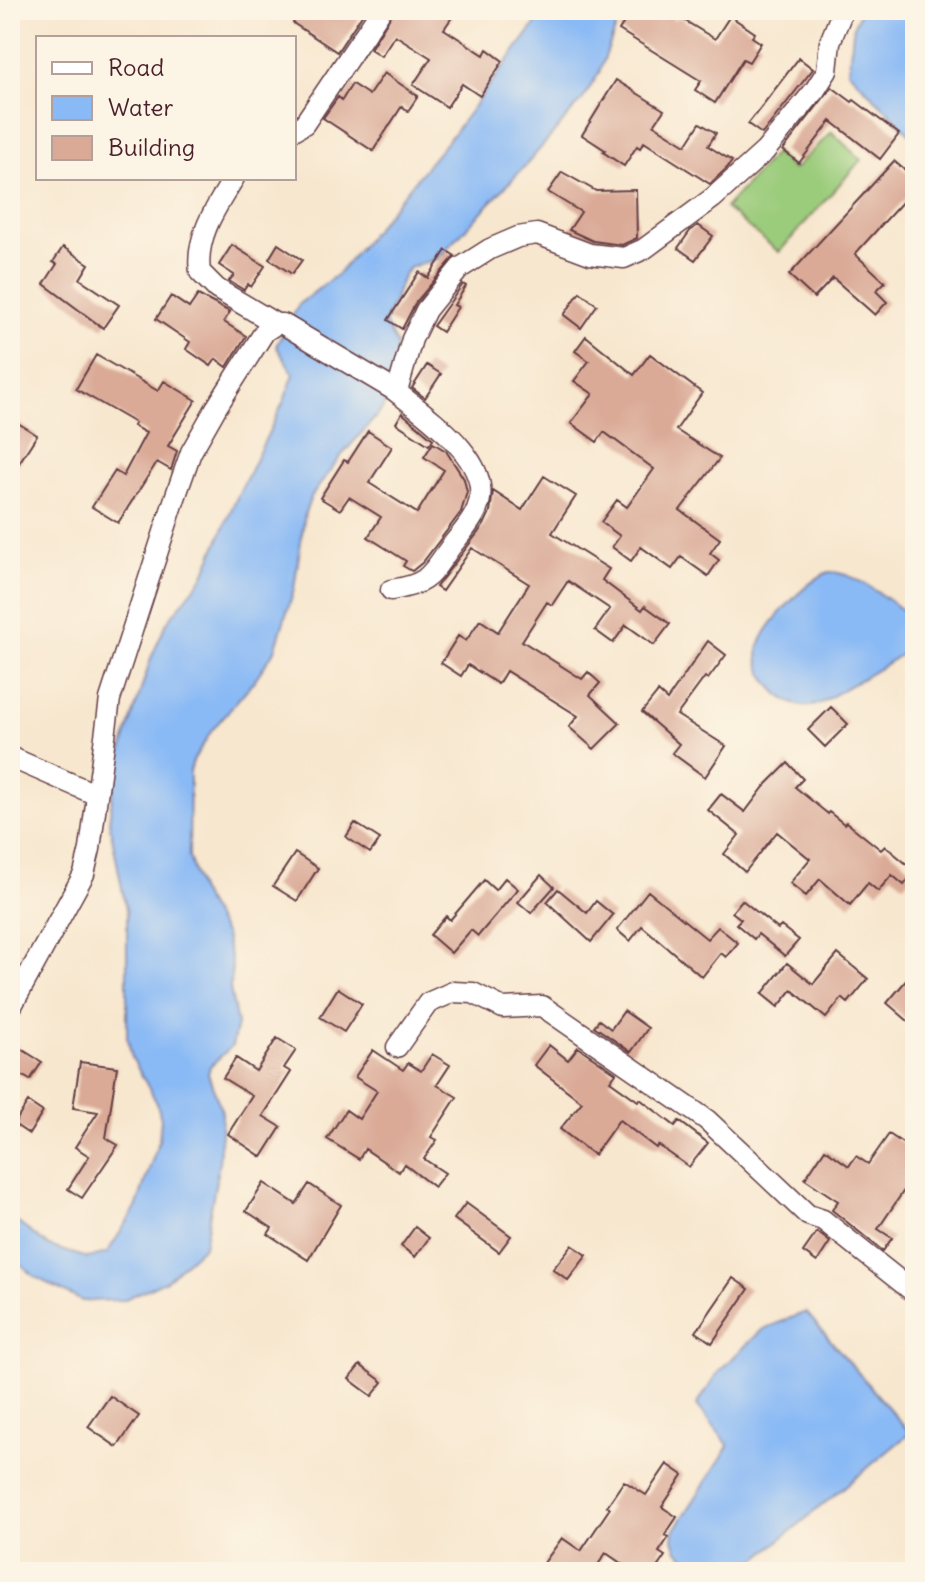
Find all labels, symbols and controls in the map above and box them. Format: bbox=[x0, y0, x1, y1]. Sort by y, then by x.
legend bbox=[36, 36, 296, 180]
text: Road bbox=[108, 52, 164, 82]
text: Water bbox=[108, 92, 173, 122]
text: Building bbox=[108, 132, 195, 162]

